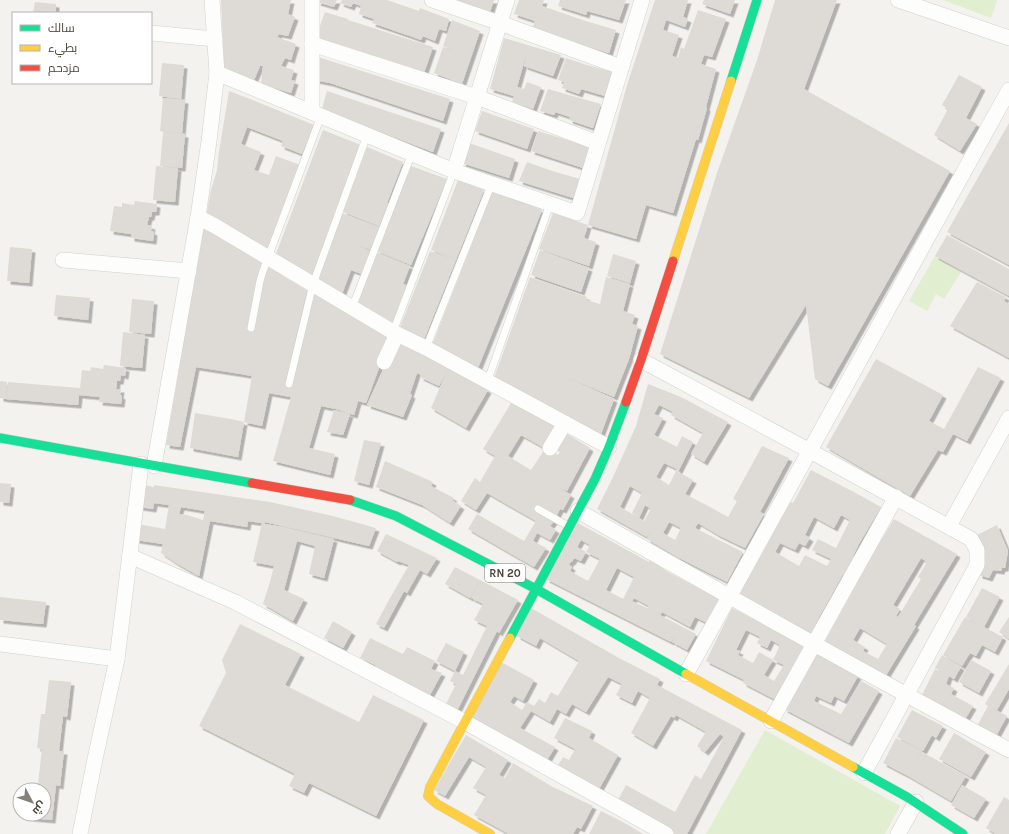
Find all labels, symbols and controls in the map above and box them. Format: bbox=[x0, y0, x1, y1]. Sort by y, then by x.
legend bbox=[12, 12, 152, 84]
text: سالك bbox=[48, 21, 75, 35]
text: بطيء bbox=[48, 41, 77, 58]
text: مزدحم bbox=[48, 61, 80, 76]
road number: RN 20 bbox=[485, 564, 525, 582]
north arrow bbox=[12, 782, 52, 822]
text: ش bbox=[30, 799, 49, 818]

